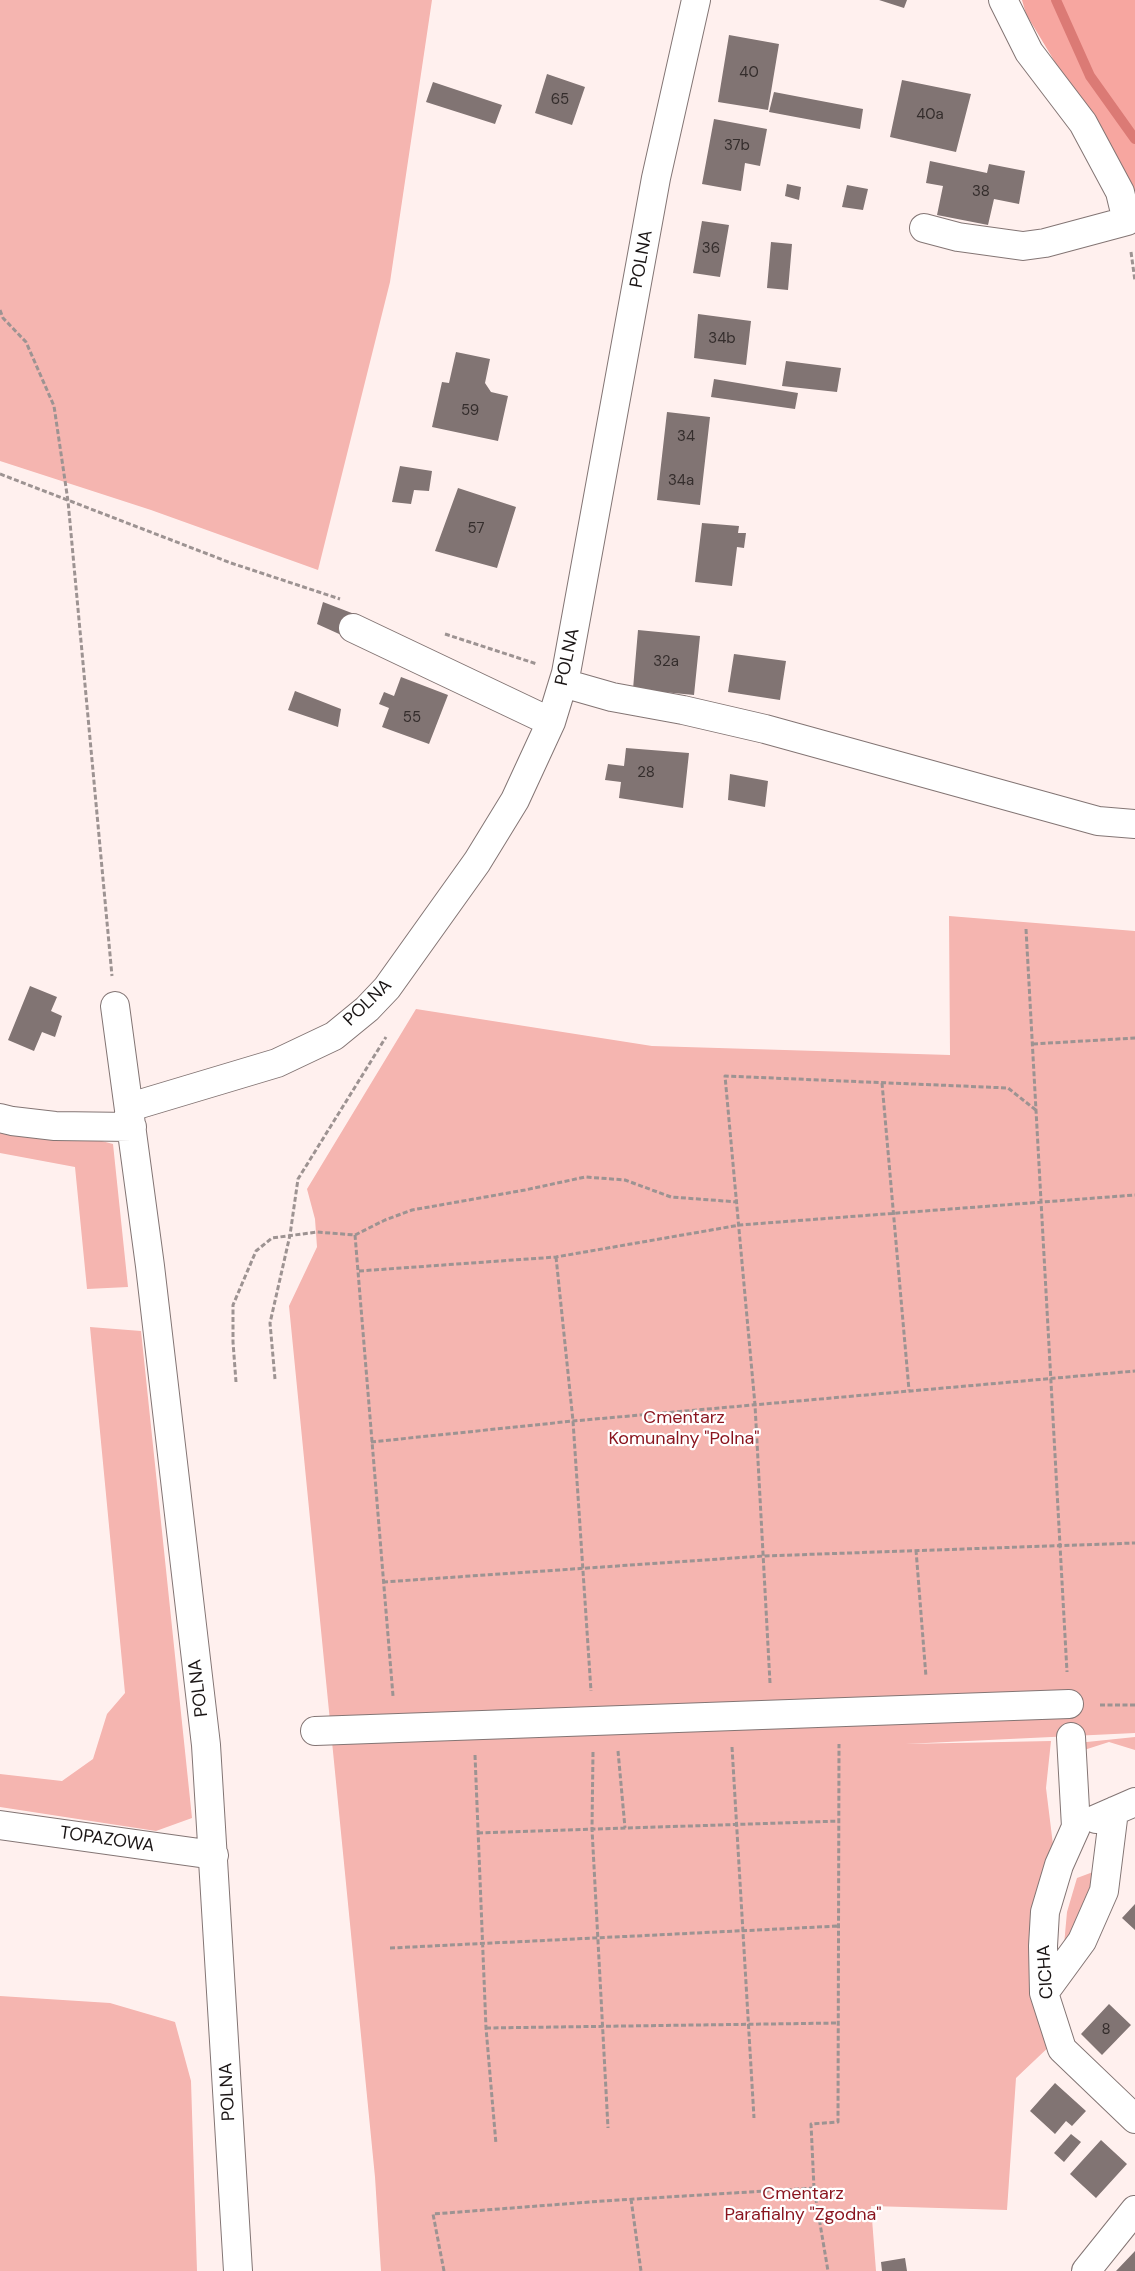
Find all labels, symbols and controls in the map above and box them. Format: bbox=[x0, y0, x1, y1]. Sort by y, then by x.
house number: 40 bbox=[739, 64, 759, 82]
house number: 65 bbox=[551, 91, 569, 109]
house number: 40a bbox=[916, 106, 944, 124]
house number: 37b bbox=[724, 137, 750, 155]
house number: 38 bbox=[972, 183, 990, 201]
street label: POLNA bbox=[626, 228, 658, 290]
house number: 36 bbox=[702, 240, 720, 258]
house number: 34b bbox=[708, 330, 736, 348]
house number: 59 bbox=[461, 402, 479, 420]
house number: 34 bbox=[677, 428, 695, 446]
house number: 34a bbox=[668, 472, 694, 490]
house number: 57 bbox=[468, 520, 484, 538]
street label: POLNA bbox=[551, 626, 585, 688]
house number: 32a bbox=[653, 653, 679, 671]
house number: 55 bbox=[403, 709, 421, 727]
house number: 28 bbox=[637, 764, 655, 782]
street label: POLNA bbox=[340, 975, 396, 1031]
park label: Cmentarz Komunalny "Polna" bbox=[608, 1407, 760, 1450]
street label: POLNA bbox=[185, 1658, 213, 1718]
street label: TOPAZOWA bbox=[58, 1823, 156, 1857]
street label: CICHA bbox=[1033, 1944, 1059, 2000]
house number: 8 bbox=[1101, 2021, 1111, 2039]
street label: POLNA bbox=[216, 2062, 240, 2122]
park label: Cmentarz Parafialny "Zgodna" bbox=[724, 2183, 882, 2226]

